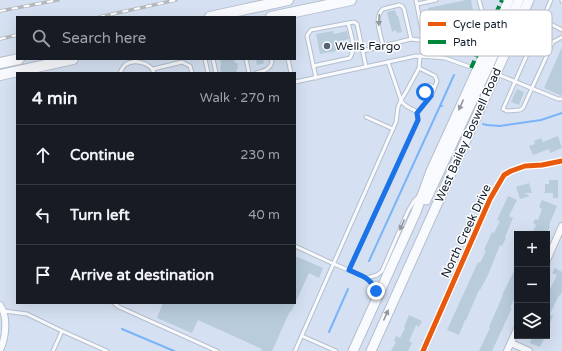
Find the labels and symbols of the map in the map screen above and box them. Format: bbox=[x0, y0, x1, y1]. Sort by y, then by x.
legend bbox=[420, 10, 552, 56]
one-way arrow bbox=[376, 13, 382, 26]
text: Cycle path bbox=[453, 18, 508, 31]
text: Path bbox=[453, 36, 477, 49]
place label: Wells Fargo bbox=[335, 39, 401, 53]
marker: Wells Fargo bbox=[322, 41, 332, 51]
street label: West Bailey Boswell Road bbox=[432, 66, 504, 204]
route start bbox=[416, 83, 434, 101]
one-way arrow bbox=[458, 100, 464, 111]
street label: North Creek Drive bbox=[438, 182, 494, 280]
one-way arrow bbox=[399, 219, 405, 230]
route end bbox=[367, 282, 385, 300]
one-way arrow bbox=[384, 309, 390, 321]

